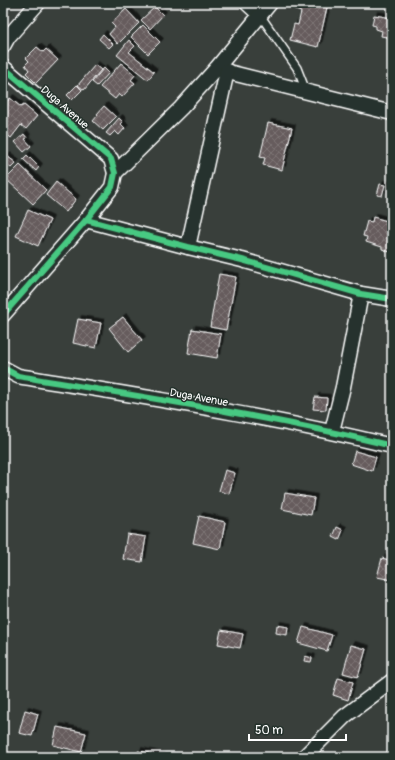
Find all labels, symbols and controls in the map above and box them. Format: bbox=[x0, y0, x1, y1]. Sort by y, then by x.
street label: Duga Avenue bbox=[38, 83, 92, 132]
street label: Duga Avenue bbox=[169, 386, 230, 409]
scale bar bbox=[249, 716, 346, 742]
text: 50 m bbox=[255, 723, 283, 738]

